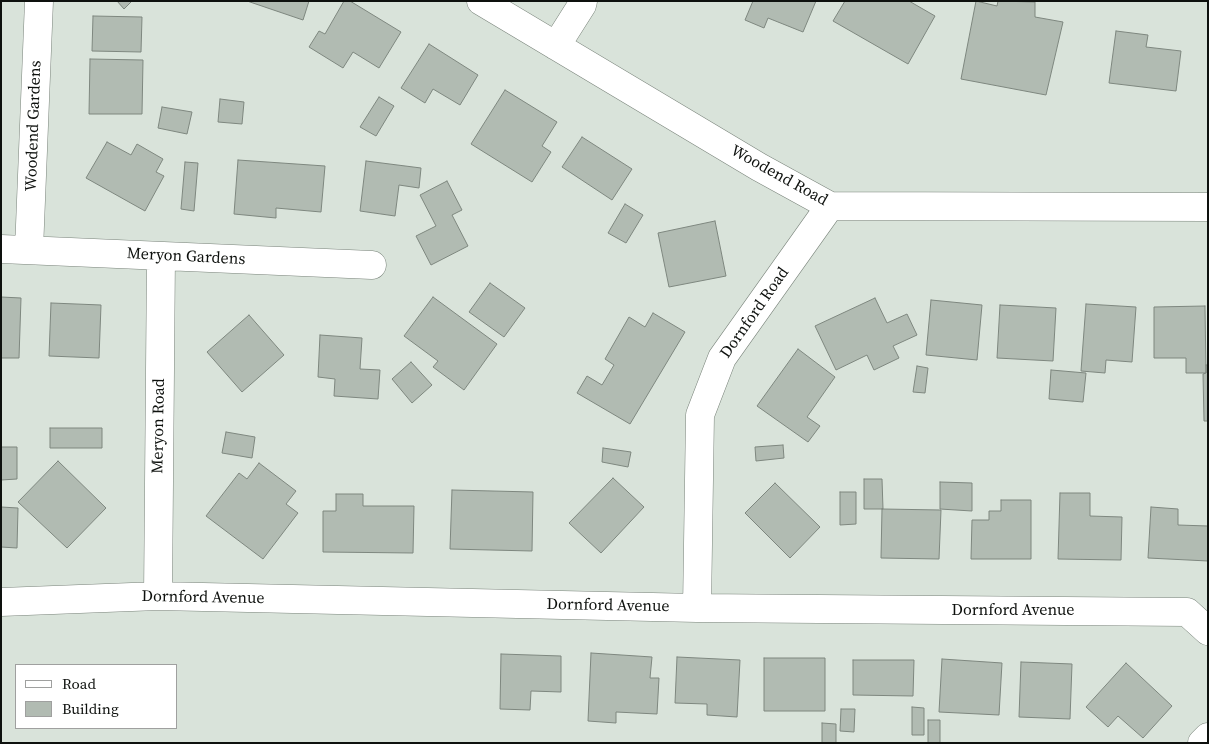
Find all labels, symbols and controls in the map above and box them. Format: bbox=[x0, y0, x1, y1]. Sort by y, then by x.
street label: Woodend Gardens bbox=[22, 60, 46, 192]
street label: Woodend Road bbox=[727, 141, 831, 211]
street label: Meryon Gardens bbox=[126, 244, 246, 270]
street label: Dornford Road bbox=[717, 264, 793, 362]
street label: Meryon Road bbox=[149, 378, 169, 474]
street label: Dornford Avenue bbox=[141, 587, 265, 609]
street label: Dornford Avenue bbox=[546, 595, 670, 617]
street label: Dornford Avenue bbox=[952, 601, 1074, 621]
legend bbox=[15, 664, 178, 729]
text: Road bbox=[62, 673, 96, 694]
text: Building bbox=[62, 698, 119, 719]

